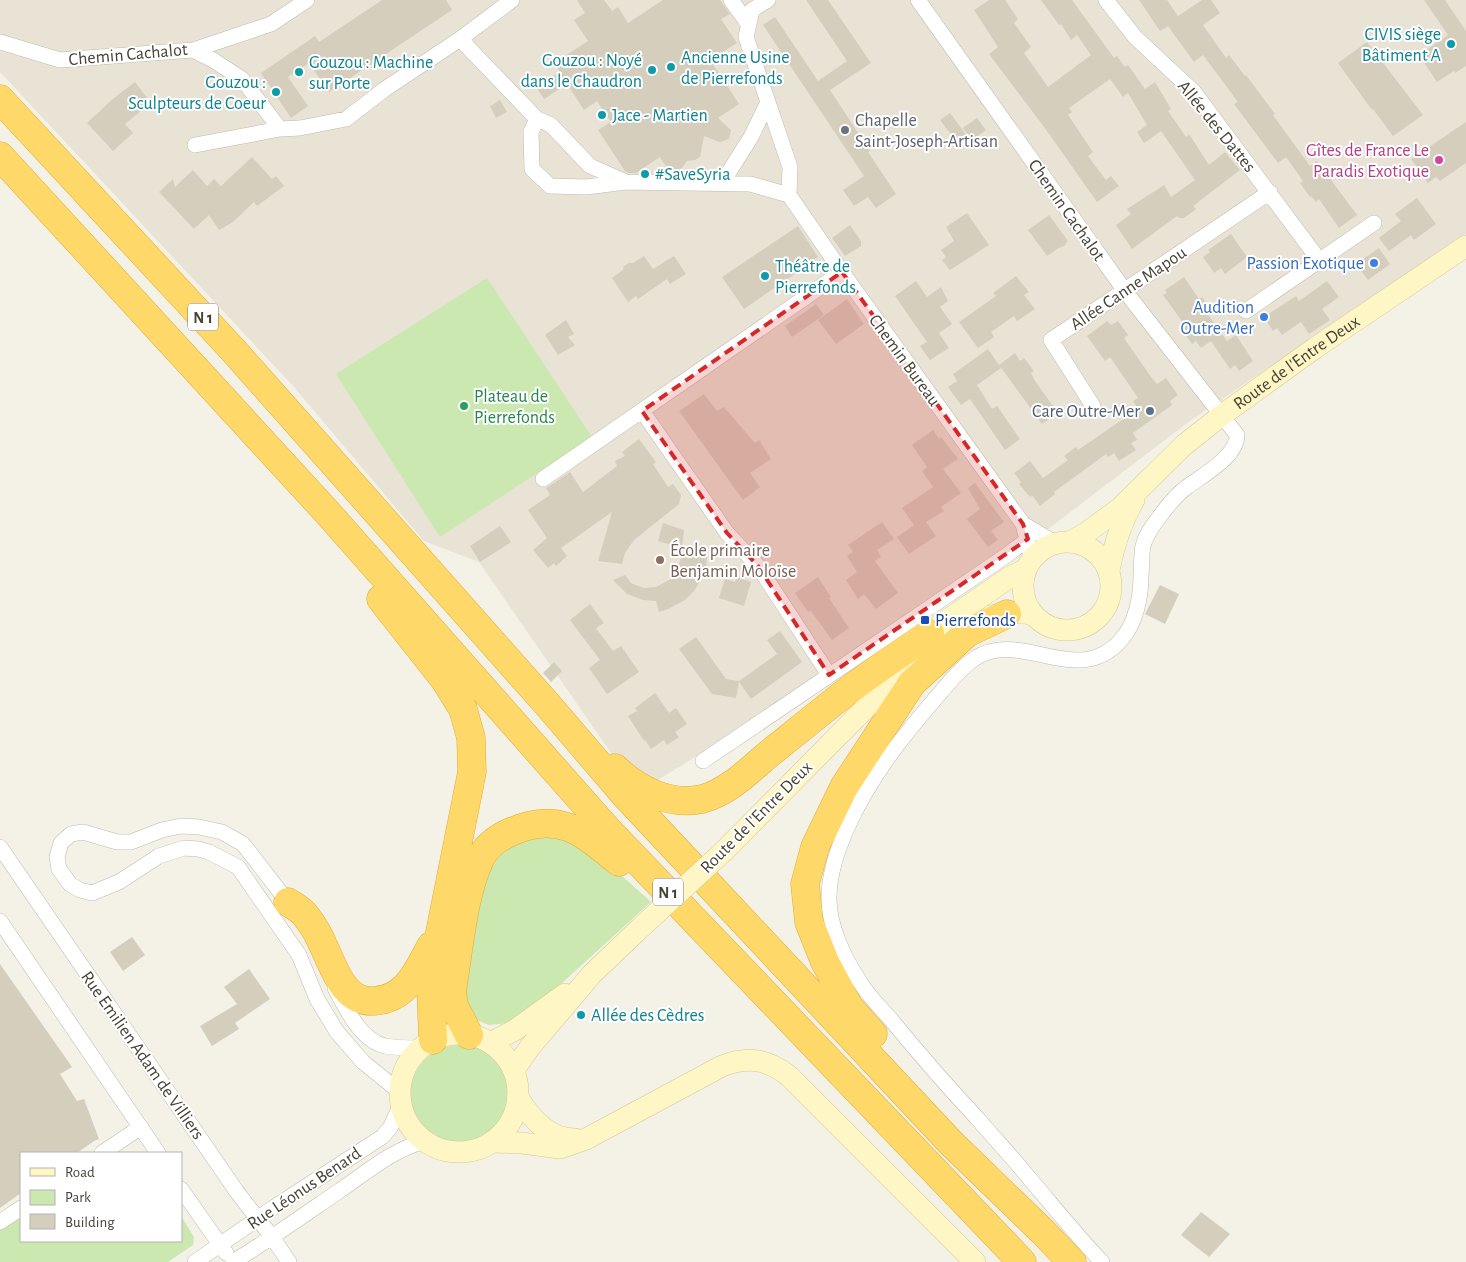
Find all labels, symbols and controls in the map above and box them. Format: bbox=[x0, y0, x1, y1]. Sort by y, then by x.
place label: CIVIS siège Bâtiment A bbox=[1362, 26, 1442, 65]
marker: CIVIS siège Bâtiment A bbox=[1445, 38, 1457, 50]
street label: Chemin Cachalot bbox=[68, 41, 189, 69]
place label: Ancienne Usine de Pierrefonds bbox=[681, 49, 790, 88]
place label: Gouzou : Noyé dans le Chaudron bbox=[521, 52, 642, 91]
place label: Gouzou : Machine sur Porte bbox=[309, 54, 433, 93]
marker: Ancienne Usine de Pierrefonds bbox=[665, 61, 677, 73]
marker: Gouzou : Noyé dans le Chaudron bbox=[646, 64, 658, 76]
marker: Gouzou : Machine sur Porte bbox=[293, 66, 305, 78]
place label: Gouzou : Sculpteurs de Coeur bbox=[128, 74, 266, 113]
street label: Allée des Dattes bbox=[1174, 77, 1259, 176]
marker: Gouzou : Sculpteurs de Coeur bbox=[270, 86, 282, 98]
place label: Jace - Martien bbox=[612, 107, 708, 125]
marker: Jace - Martien bbox=[596, 109, 608, 121]
place label: Chapelle Saint-Joseph-Artisan bbox=[855, 112, 998, 151]
marker: Chapelle Saint-Joseph-Artisan bbox=[839, 124, 851, 136]
place label: Gîtes de France Le Paradis Exotique bbox=[1306, 142, 1429, 181]
marker: Gîtes de France Le Paradis Exotique bbox=[1433, 154, 1445, 166]
street label: Chemin Cachalot bbox=[1025, 157, 1108, 265]
place label: #SaveSyria bbox=[655, 166, 730, 184]
marker: #SaveSyria bbox=[639, 168, 651, 180]
street label: Allée Canne Mapou bbox=[1067, 243, 1190, 334]
place label: Passion Exotique bbox=[1246, 255, 1364, 273]
marker: Passion Exotique bbox=[1368, 257, 1380, 269]
place label: Théâtre de Pierrefonds bbox=[775, 258, 856, 297]
marker: Théâtre de Pierrefonds bbox=[759, 270, 771, 282]
place label: Audition Outre-Mer bbox=[1181, 299, 1254, 338]
road number: N 1 bbox=[188, 304, 218, 330]
street label: Chemin Bureau bbox=[865, 311, 943, 410]
marker: Audition Outre-Mer bbox=[1258, 311, 1270, 323]
street label: Route de l'Entre Deux bbox=[1231, 312, 1363, 414]
place label: Plateau de Pierrefonds bbox=[474, 388, 555, 427]
marker: Plateau de Pierrefonds bbox=[458, 400, 470, 412]
place label: Care Outre-Mer bbox=[1032, 403, 1140, 421]
marker: Care Outre-Mer bbox=[1144, 405, 1156, 417]
place label: École primaire Benjamin Moloïse bbox=[670, 539, 796, 581]
marker: École primaire Benjamin Moloïse bbox=[654, 554, 666, 566]
place label: Pierrefonds bbox=[935, 612, 1016, 630]
marker: Pierrefonds bbox=[919, 614, 931, 626]
street label: Route de l'Entre Deux bbox=[697, 758, 816, 877]
road number: N 1 bbox=[653, 879, 683, 906]
street label: Rue Emilien Adam de Villiers bbox=[77, 968, 207, 1143]
place label: Allée des Cèdres bbox=[591, 1007, 705, 1025]
marker: Allée des Cèdres bbox=[575, 1009, 587, 1021]
street label: Rue Léonus Benard bbox=[245, 1144, 365, 1233]
legend bbox=[20, 1152, 182, 1242]
text: Road bbox=[65, 1165, 95, 1180]
text: Park bbox=[65, 1190, 91, 1205]
text: Building bbox=[65, 1215, 115, 1230]

